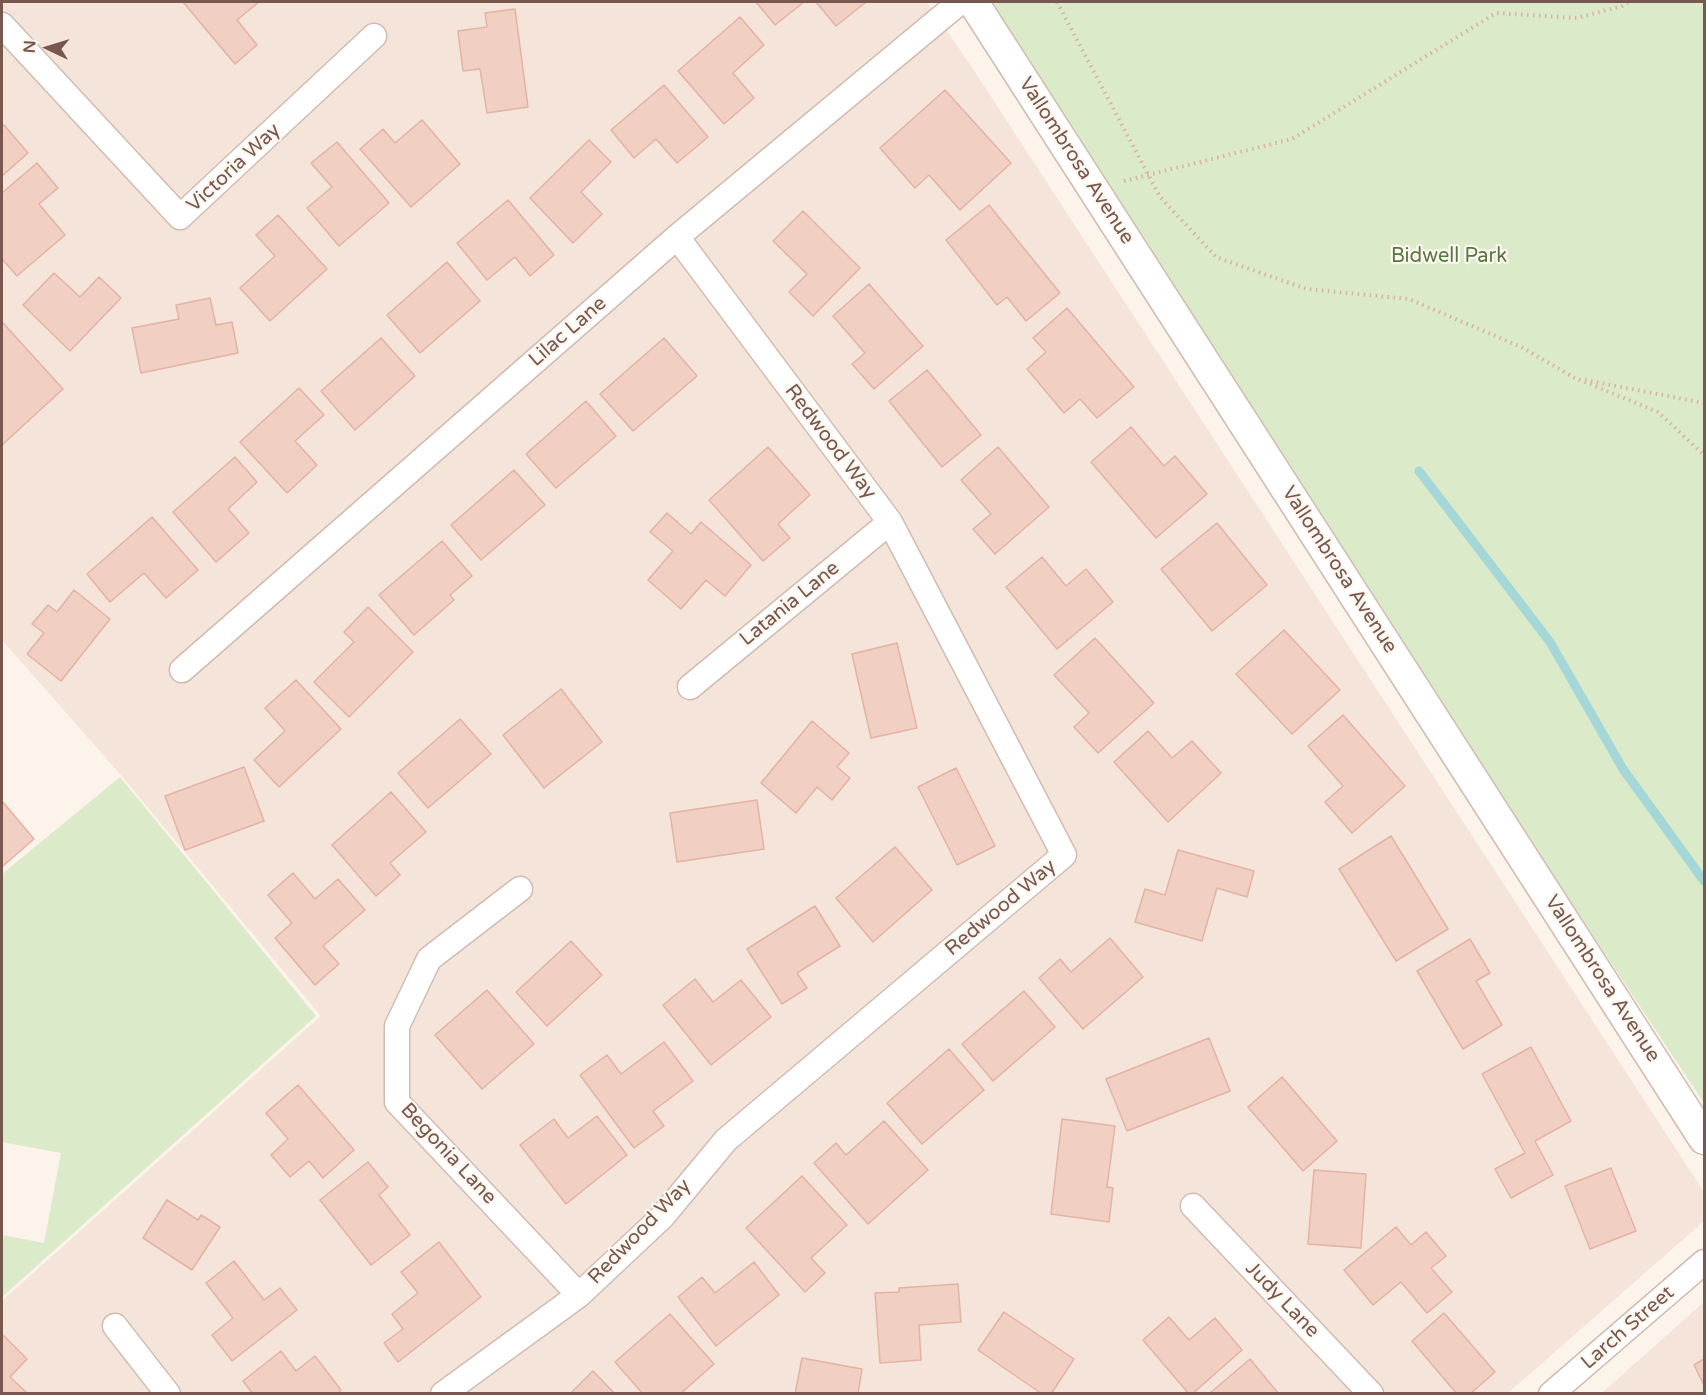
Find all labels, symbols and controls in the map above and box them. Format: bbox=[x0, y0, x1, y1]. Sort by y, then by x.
north arrow bbox=[18, 18, 78, 78]
text: N bbox=[20, 40, 40, 54]
street label: Vallombrosa Avenue bbox=[1013, 73, 1139, 249]
street label: Victoria Way bbox=[182, 119, 286, 217]
park label: Bidwell Park bbox=[1391, 245, 1507, 269]
street label: Lilac Lane bbox=[524, 292, 612, 372]
street label: Redwood Way bbox=[779, 380, 881, 504]
street label: Vallombrosa Avenue bbox=[1276, 482, 1402, 658]
street label: Latania Lane bbox=[735, 557, 845, 651]
street label: Redwood Way bbox=[941, 855, 1061, 961]
street label: Vallombrosa Avenue bbox=[1539, 891, 1665, 1067]
street label: Begonia Lane bbox=[395, 1098, 501, 1210]
street label: Redwood Way bbox=[584, 1174, 696, 1290]
street label: Judy Lane bbox=[1240, 1257, 1324, 1343]
street label: Larch Street bbox=[1577, 1281, 1679, 1375]

